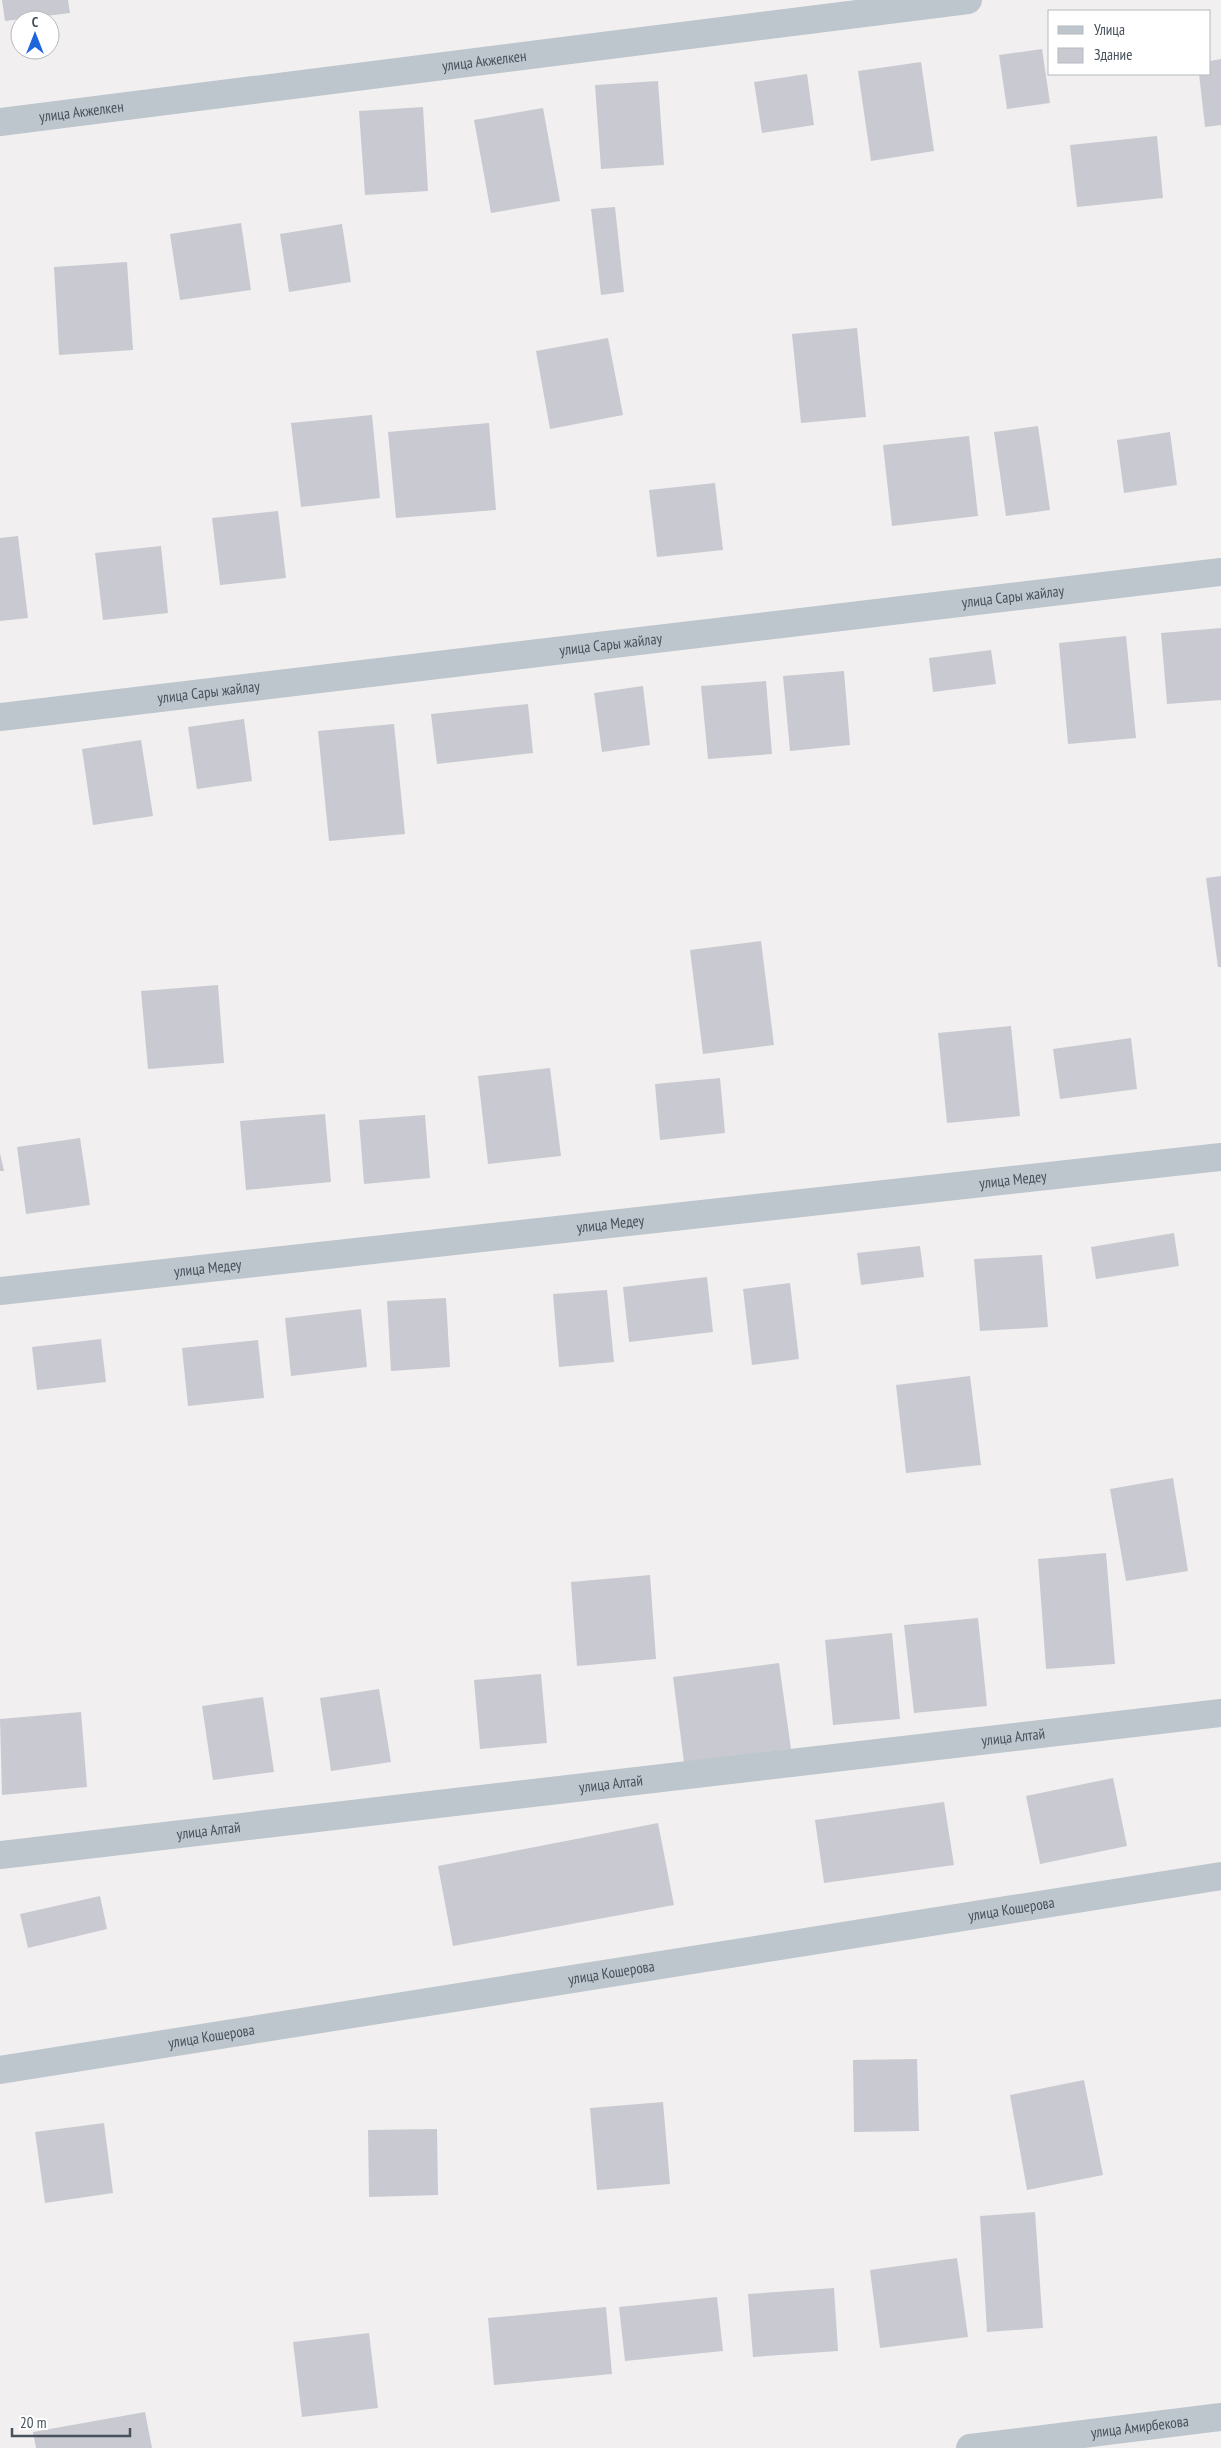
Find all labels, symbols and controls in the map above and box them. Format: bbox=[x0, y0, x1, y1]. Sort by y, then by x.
north arrow bbox=[10, 10, 60, 60]
legend bbox=[1048, 10, 1211, 75]
text: С bbox=[32, 13, 39, 31]
text: Улица bbox=[1094, 20, 1125, 39]
text: Здание bbox=[1094, 45, 1132, 64]
street label: улица Акжелкен bbox=[441, 46, 527, 75]
street label: улица Акжелкен bbox=[38, 97, 125, 126]
street label: улица Сары жайлау bbox=[961, 581, 1066, 612]
street label: улица Сары жайлау bbox=[558, 628, 663, 659]
street label: улица Сары жайлау bbox=[156, 676, 261, 707]
street label: улица Медеу bbox=[978, 1166, 1048, 1192]
street label: улица Медеу bbox=[576, 1210, 645, 1237]
street label: улица Медеу bbox=[173, 1255, 243, 1281]
street label: улица Алтай bbox=[980, 1724, 1046, 1750]
street label: улица Алтай bbox=[578, 1770, 644, 1797]
street label: улица Алтай bbox=[176, 1817, 241, 1843]
street label: улица Кошерова bbox=[967, 1893, 1056, 1925]
street label: улица Кошерова bbox=[567, 1956, 656, 1989]
street label: улица Кошерова bbox=[167, 2020, 256, 2052]
scale bar bbox=[12, 2406, 130, 2438]
street label: улица Амирбекова bbox=[1090, 2411, 1190, 2442]
text: 20 m bbox=[20, 2413, 46, 2432]

